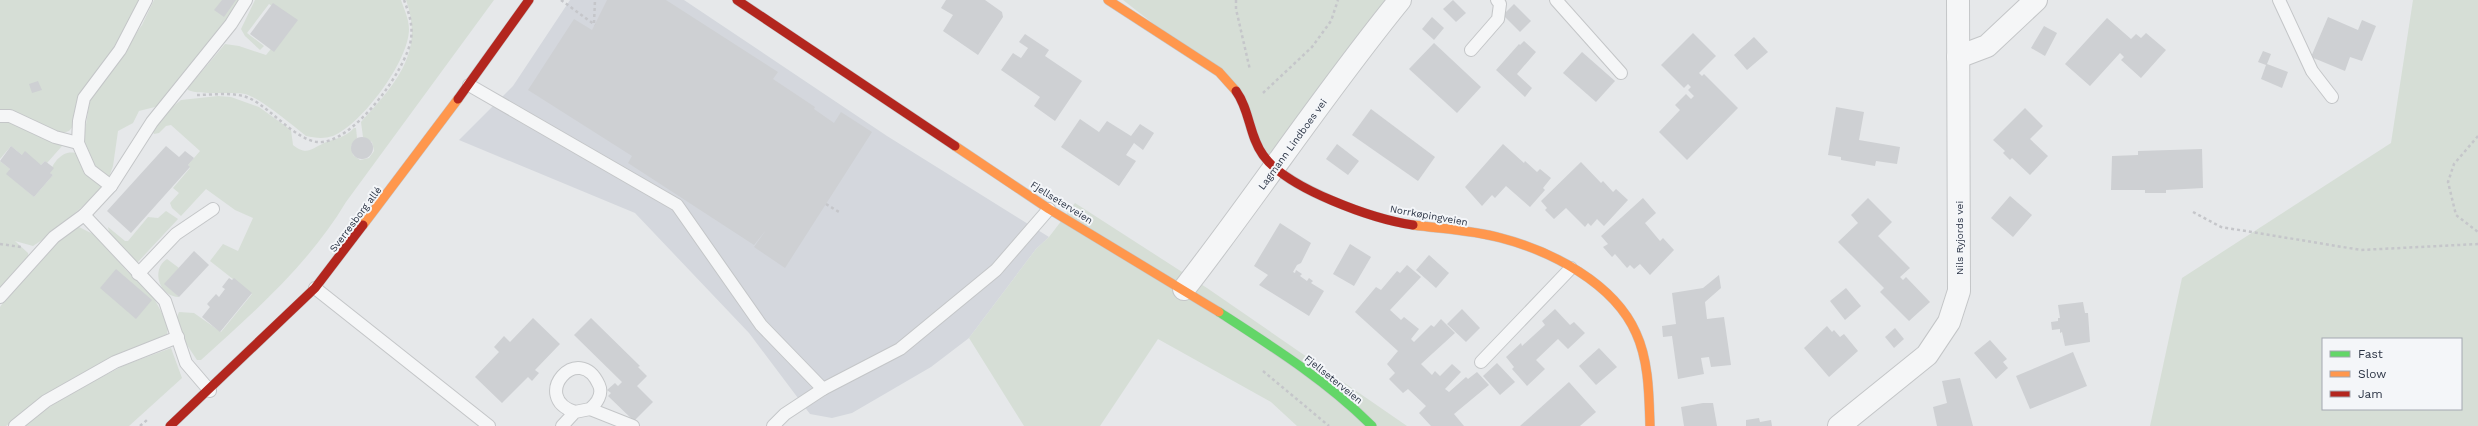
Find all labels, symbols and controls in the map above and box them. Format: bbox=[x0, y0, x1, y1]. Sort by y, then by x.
street label: Lagmann Lindboes vei bbox=[1256, 97, 1329, 192]
street label: Fjellseterveien bbox=[1029, 179, 1095, 226]
street label: Sverresborg allé bbox=[327, 184, 384, 254]
street label: Nils Ryjords vei bbox=[1954, 201, 1965, 275]
street label: Norrkøpingveien bbox=[1389, 203, 1469, 228]
legend bbox=[2322, 338, 2462, 410]
text: Fast bbox=[2358, 347, 2383, 361]
street label: Fjellseterveien bbox=[1303, 353, 1365, 406]
text: Slow bbox=[2358, 367, 2386, 381]
text: Jam bbox=[2358, 387, 2383, 401]

